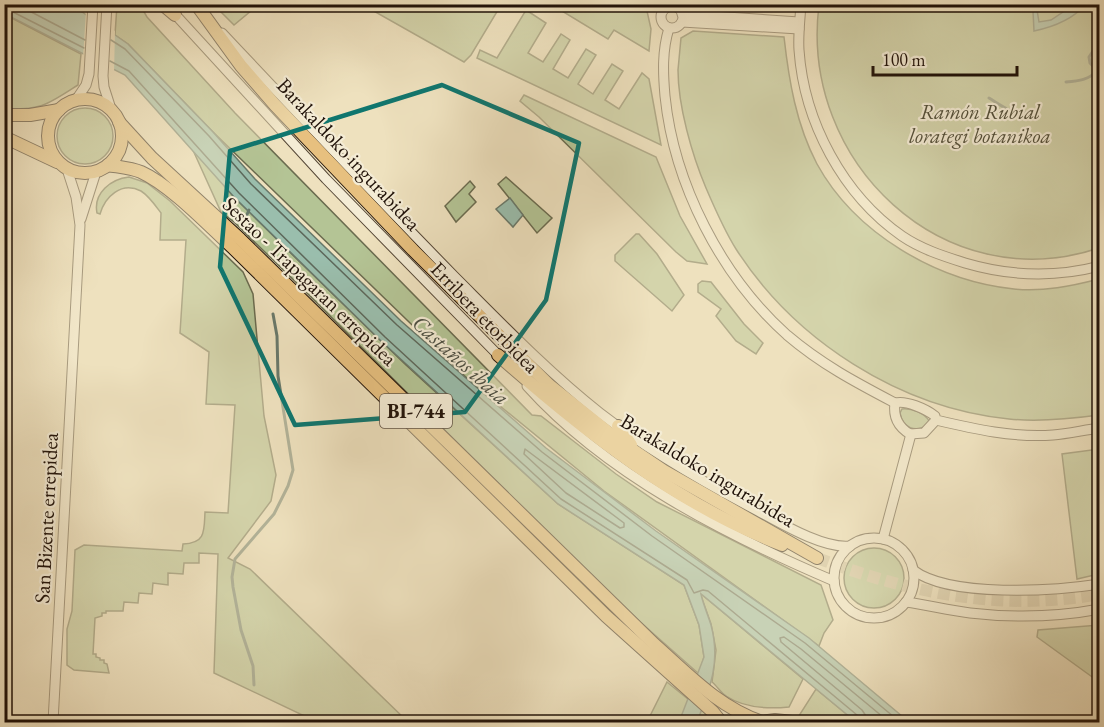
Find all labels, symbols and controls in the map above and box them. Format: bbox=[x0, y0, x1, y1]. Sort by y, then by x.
scale bar bbox=[873, 39, 1017, 77]
text: 100 m bbox=[882, 48, 926, 71]
street label: Barakaldoko ingurabidea bbox=[271, 72, 427, 237]
park label: Ramón Rubial lorategi botanikoa bbox=[909, 98, 1051, 149]
street label: Sestao - Trapagaran errepidea bbox=[217, 191, 403, 372]
street label: Erribera etorbidea bbox=[425, 255, 545, 379]
water label: Castaños ibaia bbox=[406, 309, 516, 411]
road number: BI-744 bbox=[380, 394, 452, 428]
street label: Barakaldoko ingurabidea bbox=[616, 407, 801, 533]
street label: San Bizente errepidea bbox=[28, 431, 64, 604]

